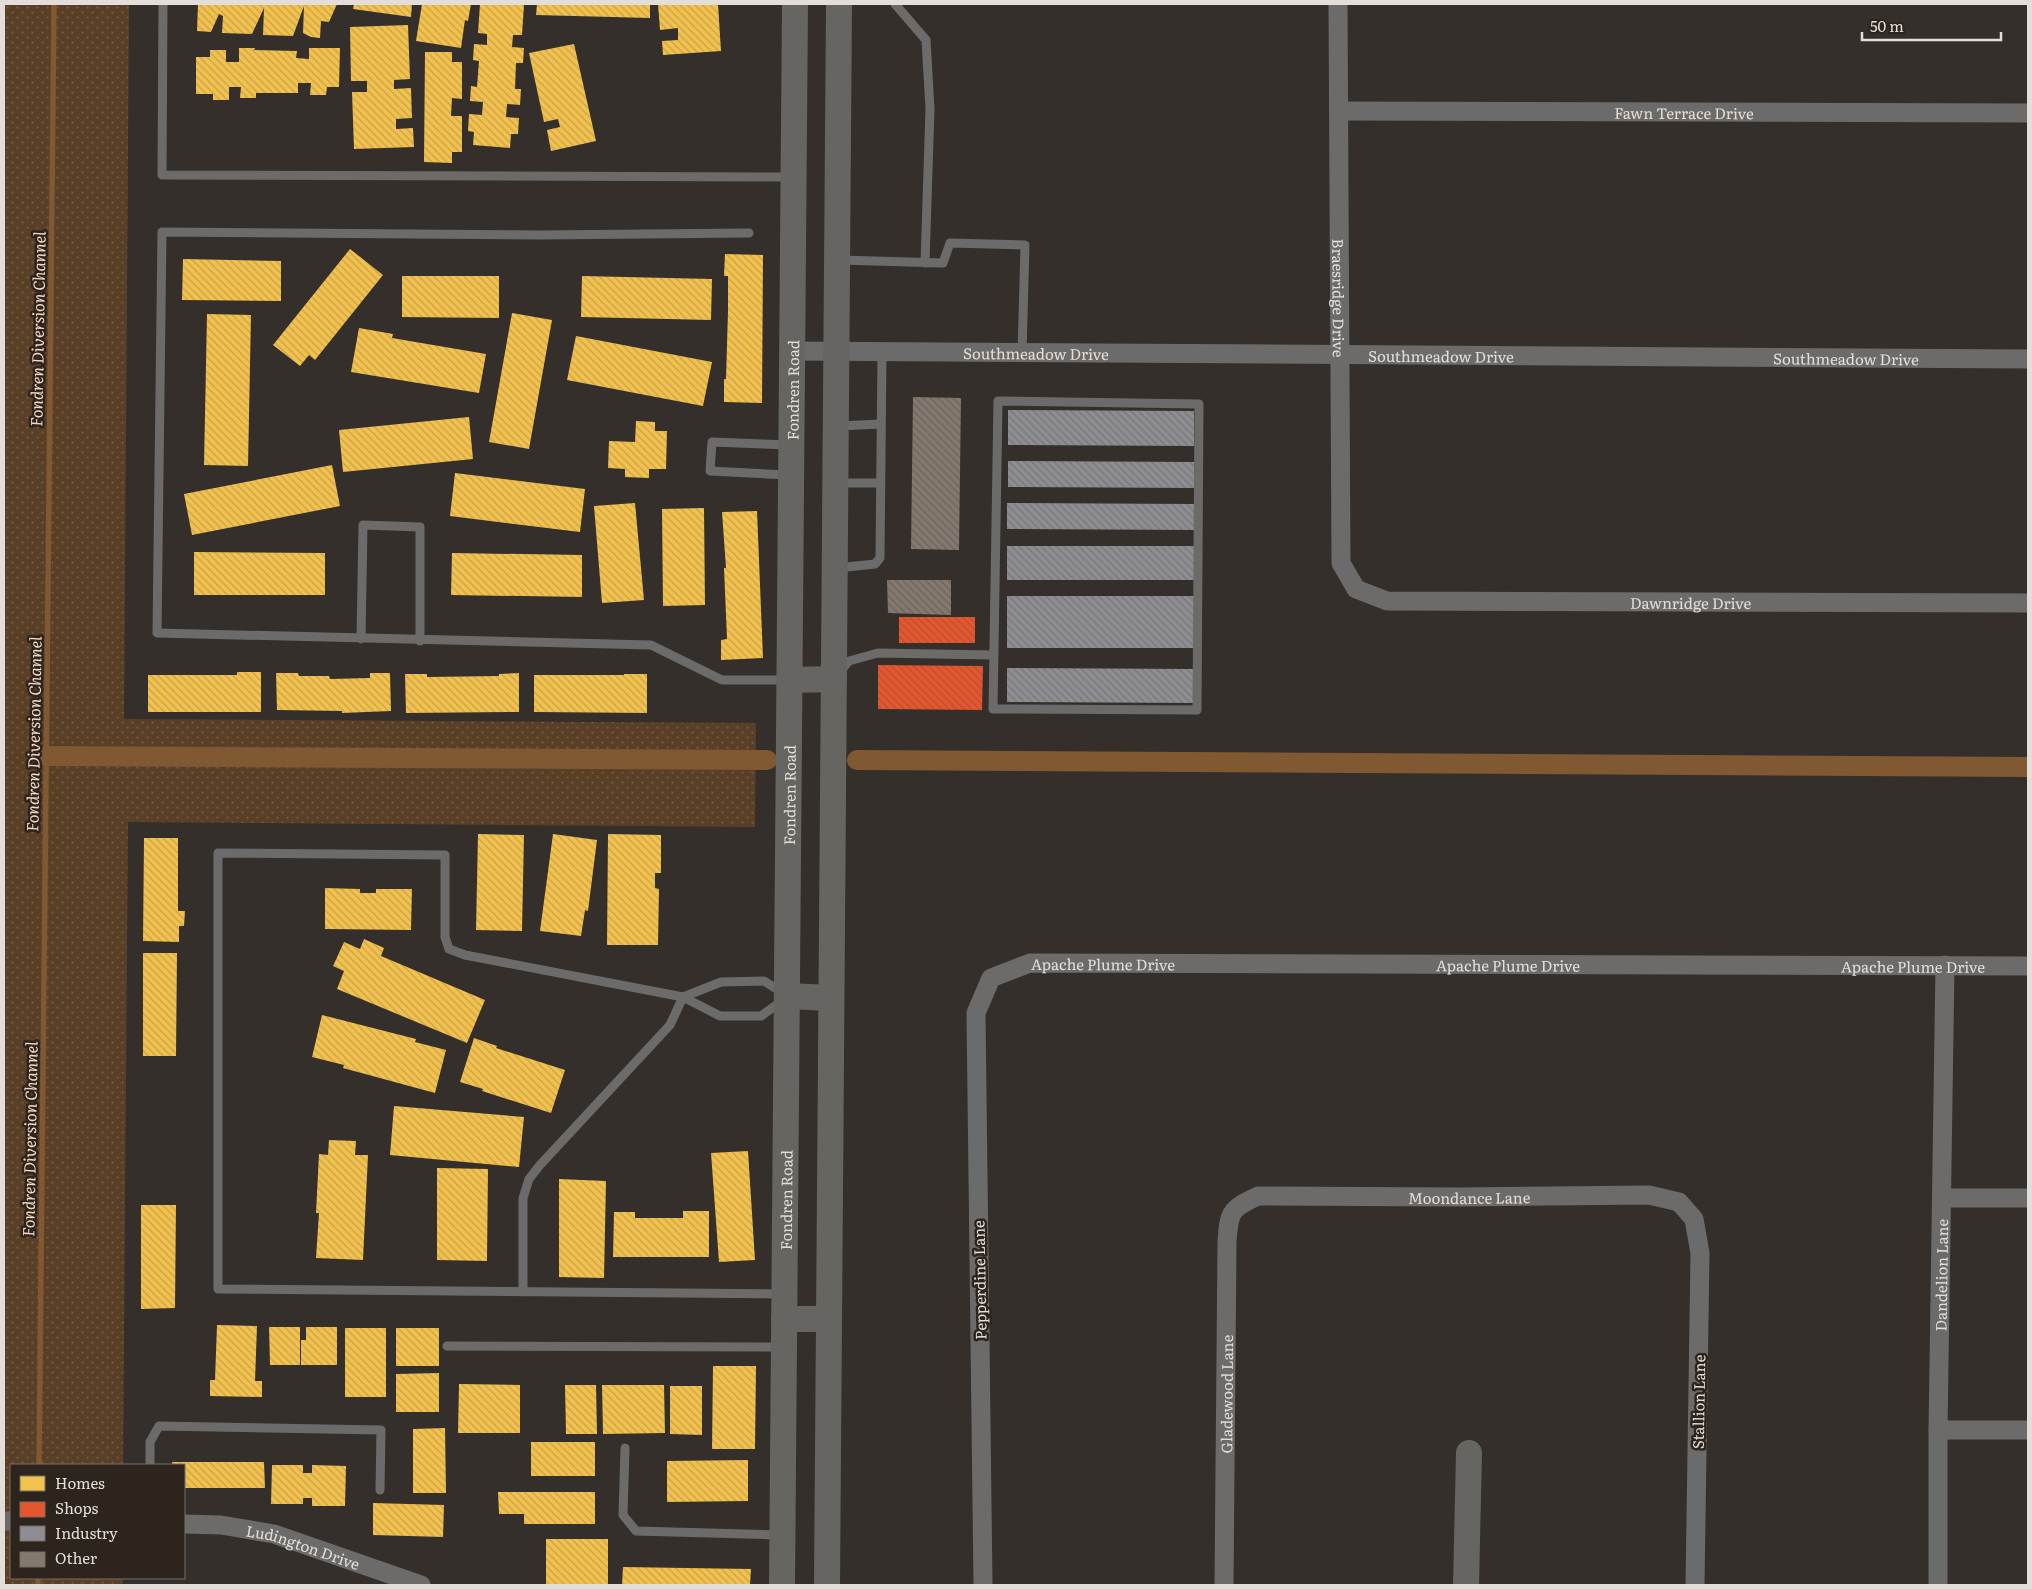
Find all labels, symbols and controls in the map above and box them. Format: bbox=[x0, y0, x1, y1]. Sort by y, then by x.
scale bar bbox=[1862, 10, 2001, 42]
text: 50 m bbox=[1870, 14, 1904, 37]
street label: Fawn Terrace Drive bbox=[1614, 100, 1754, 124]
water label: Fondren Diversion Channel bbox=[23, 231, 51, 427]
street label: Braesridge Drive bbox=[1328, 238, 1351, 358]
street label: Fondren Road bbox=[780, 340, 804, 440]
street label: Southmeadow Drive bbox=[963, 341, 1109, 365]
street label: Southmeadow Drive bbox=[1368, 343, 1514, 367]
street label: Southmeadow Drive bbox=[1773, 346, 1919, 370]
street label: Dawnridge Drive bbox=[1630, 590, 1752, 614]
water label: Fondren Diversion Channel bbox=[19, 636, 47, 832]
street label: Fondren Road bbox=[777, 745, 800, 845]
street label: Apache Plume Drive bbox=[1031, 952, 1175, 975]
street label: Apache Plume Drive bbox=[1436, 953, 1580, 976]
street label: Apache Plume Drive bbox=[1841, 954, 1985, 977]
water label: Fondren Diversion Channel bbox=[15, 1041, 43, 1237]
street label: Fondren Road bbox=[773, 1150, 797, 1250]
street label: Moondance Lane bbox=[1408, 1185, 1531, 1209]
street label: Dandelion Lane bbox=[1928, 1218, 1953, 1331]
street label: Pepperdine Lane bbox=[966, 1220, 992, 1340]
street label: Gladewood Lane bbox=[1214, 1334, 1238, 1453]
street label: Stallion Lane bbox=[1686, 1354, 1710, 1449]
legend bbox=[10, 1464, 185, 1579]
text: Homes bbox=[55, 1471, 105, 1494]
text: Shops bbox=[55, 1496, 98, 1519]
street label: Ludington Drive bbox=[245, 1518, 363, 1575]
text: Industry bbox=[55, 1521, 118, 1544]
text: Other bbox=[55, 1546, 97, 1569]

